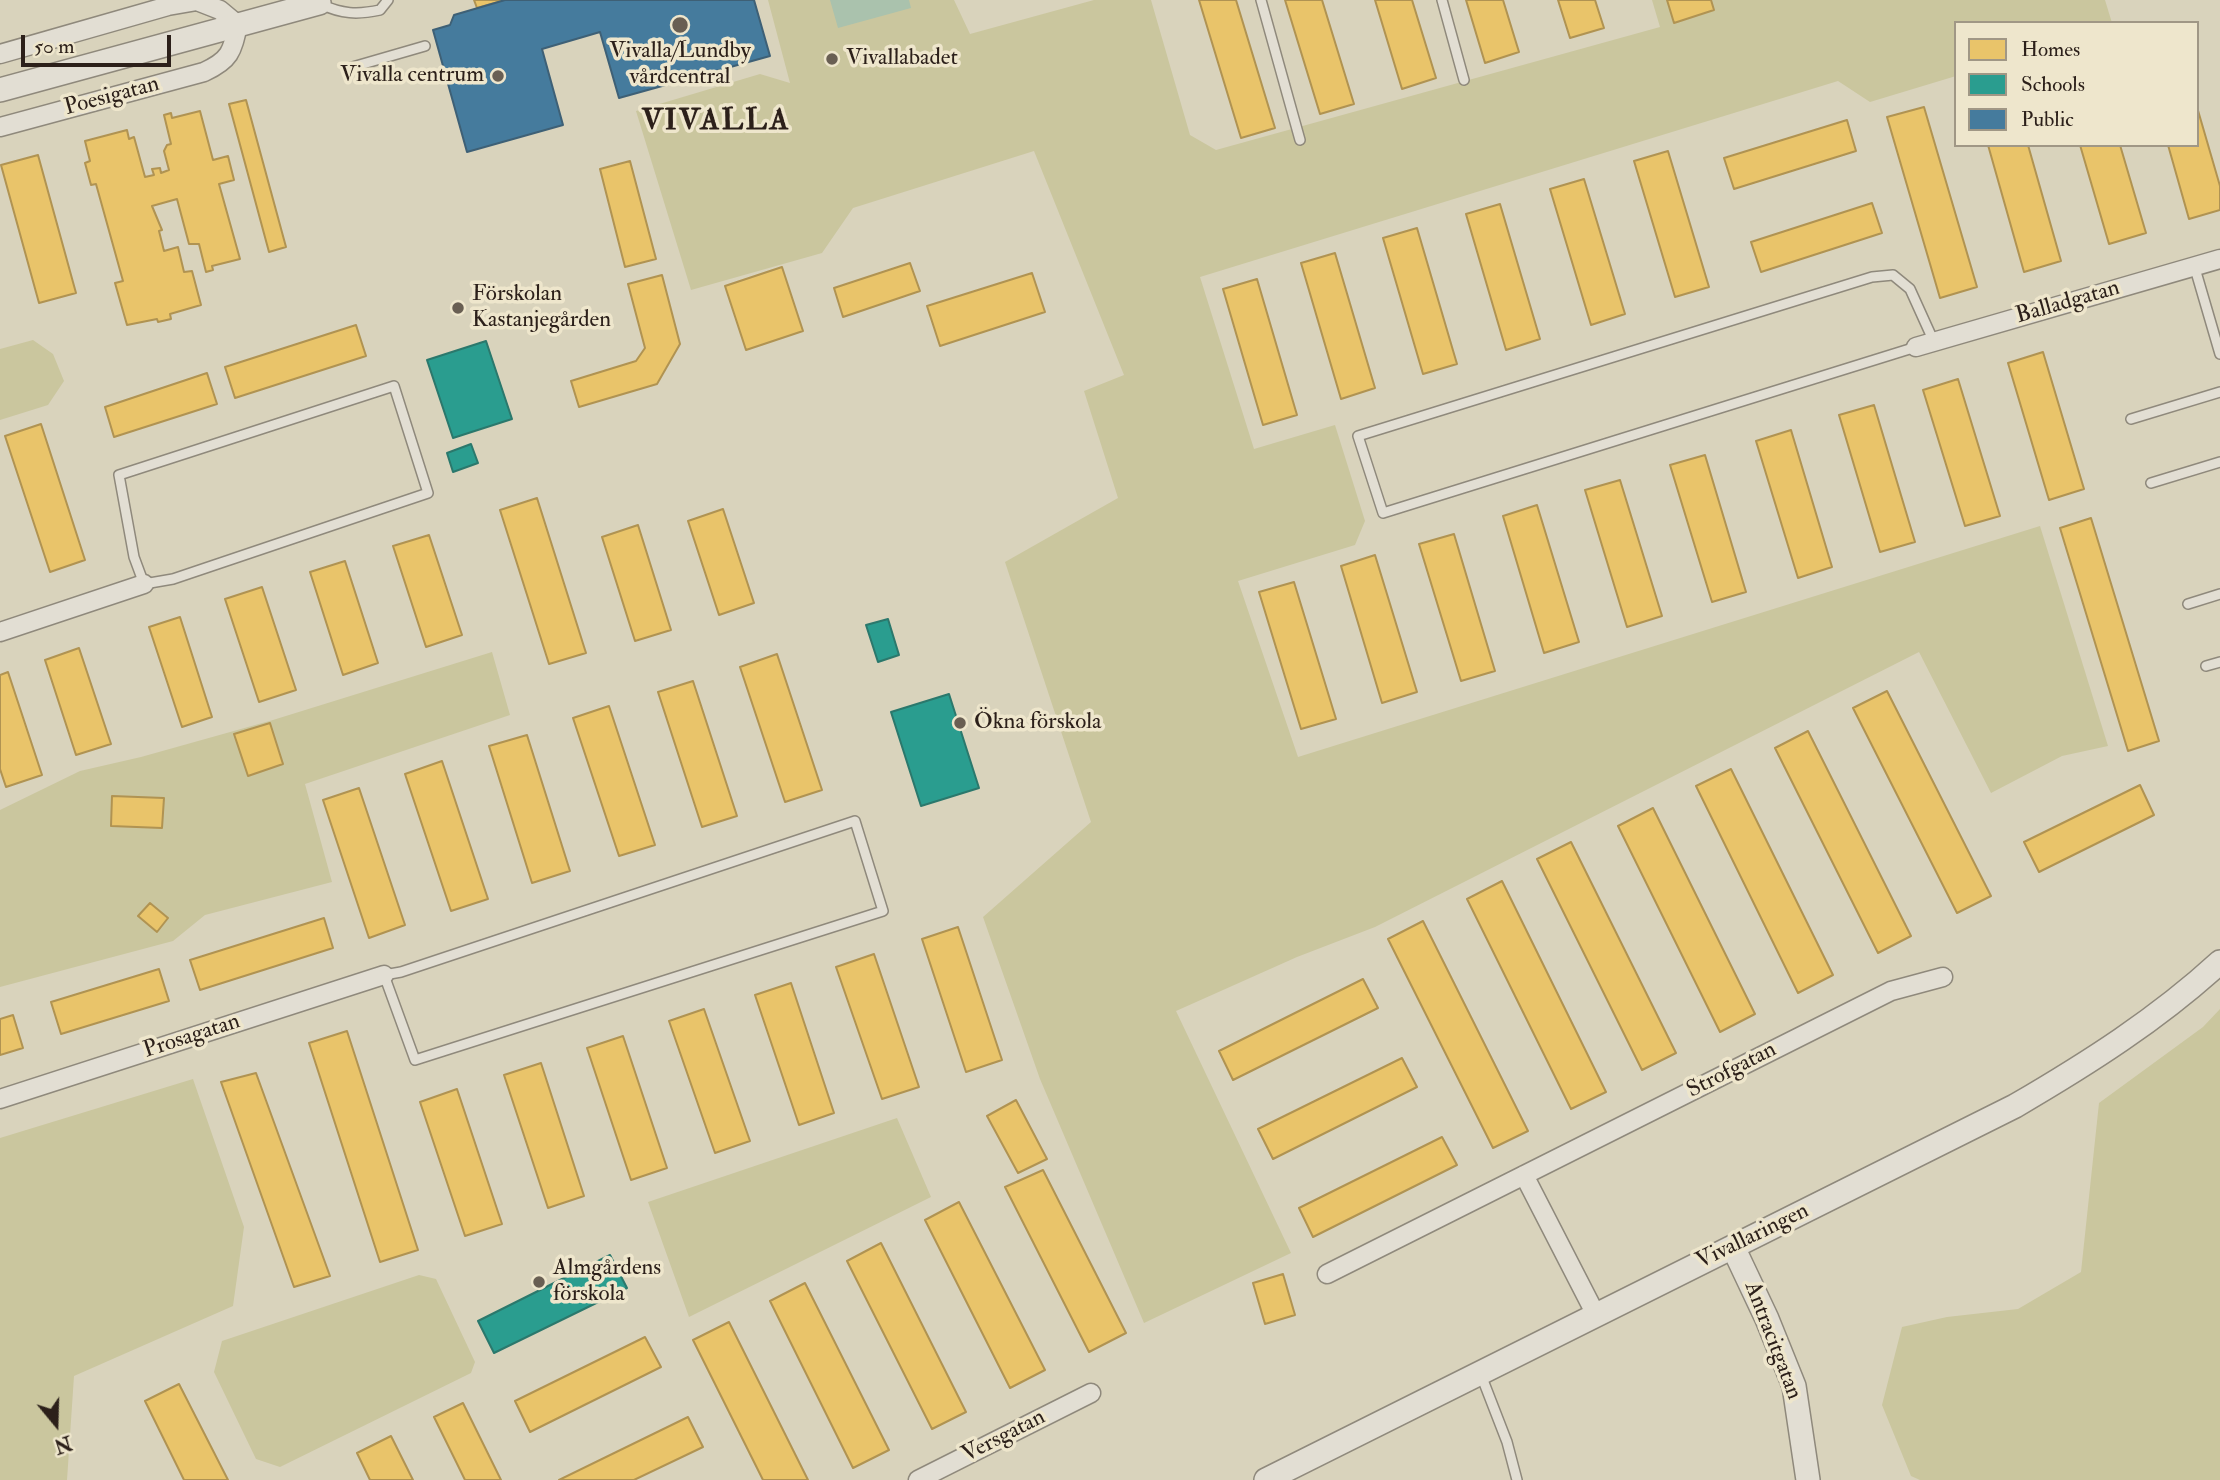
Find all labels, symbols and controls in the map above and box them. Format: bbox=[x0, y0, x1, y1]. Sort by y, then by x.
marker: Vivalla/Lundby vårdcentral bbox=[670, 15, 690, 35]
scale bar bbox=[24, 21, 175, 65]
legend bbox=[1954, 21, 2199, 147]
text: 50 m bbox=[34, 33, 75, 60]
text: Homes bbox=[2021, 36, 2080, 63]
place label: Vivalla/Lundby vårdcentral bbox=[609, 38, 751, 92]
place label: Vivallabadet bbox=[846, 45, 958, 73]
marker: Vivallabadet bbox=[824, 51, 840, 67]
place label: Vivalla centrum bbox=[340, 62, 484, 90]
marker: Vivalla centrum bbox=[490, 68, 506, 84]
street label: Poesigatan bbox=[62, 71, 162, 123]
text: Schools bbox=[2021, 71, 2085, 98]
district label: VIVALLA bbox=[642, 105, 790, 141]
text: Public bbox=[2021, 106, 2074, 133]
street label: Balladgatan bbox=[2013, 275, 2123, 331]
place label: Förskolan Kastanjegården bbox=[472, 281, 611, 335]
marker: Förskolan Kastanjegården bbox=[450, 300, 466, 316]
place label: Ökna förskola bbox=[974, 709, 1101, 737]
marker: Ökna förskola bbox=[952, 715, 968, 731]
street label: Prosagatan bbox=[140, 1008, 244, 1066]
street label: Strofgatan bbox=[1683, 1037, 1781, 1105]
street label: Vivallaringen bbox=[1692, 1198, 1814, 1276]
place label: Almgårdens förskola bbox=[553, 1255, 661, 1309]
marker: Almgårdens förskola bbox=[531, 1274, 547, 1290]
street label: Antracitgatan bbox=[1737, 1278, 1807, 1404]
north arrow bbox=[21, 1389, 91, 1459]
street label: Versgatan bbox=[958, 1404, 1050, 1470]
text: N bbox=[51, 1430, 75, 1458]

